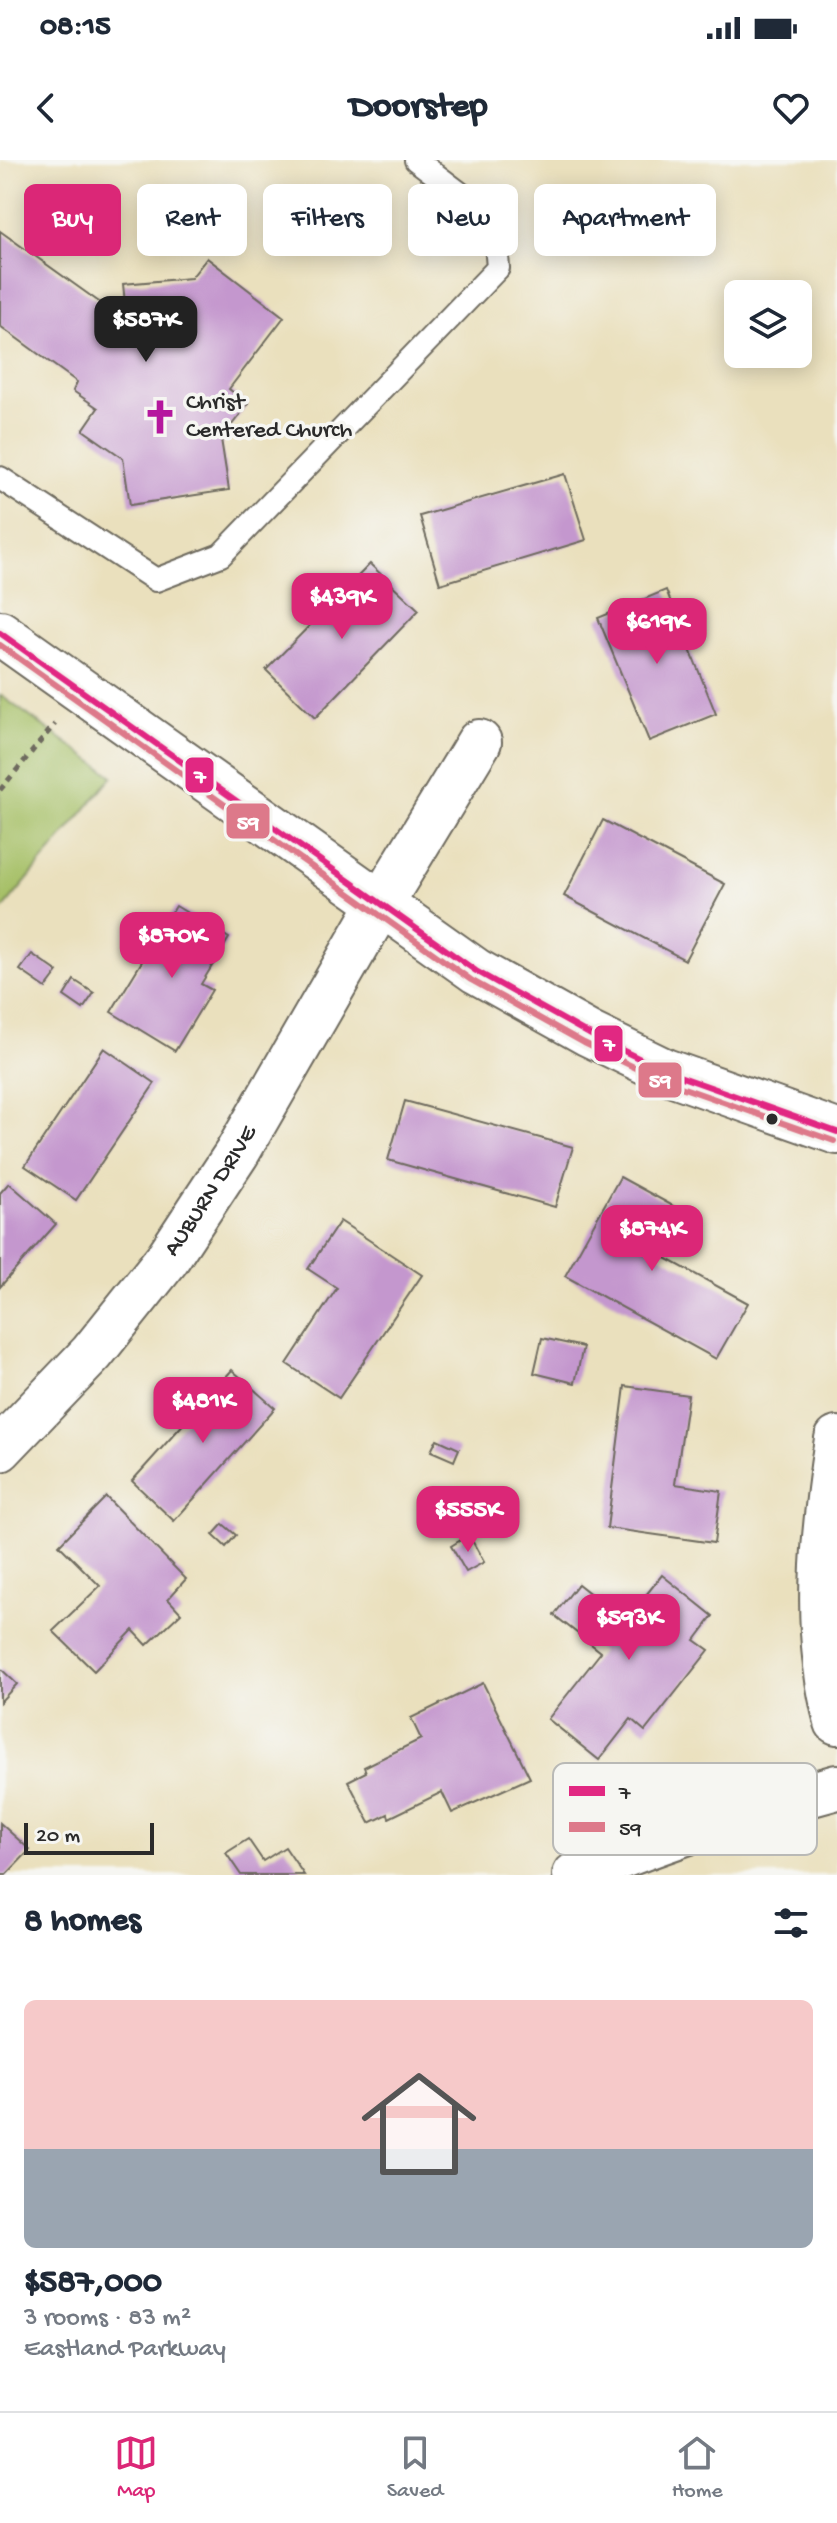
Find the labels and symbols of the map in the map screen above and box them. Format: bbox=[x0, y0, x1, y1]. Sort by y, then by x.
pin: $587K bbox=[90, 296, 202, 364]
place label: Christ Centered Church bbox=[186, 389, 352, 446]
church icon: Christ Centered Church bbox=[141, 398, 179, 436]
pin: $439K bbox=[286, 573, 398, 641]
pin: $619K bbox=[601, 598, 713, 666]
line badge: 7 bbox=[184, 756, 215, 794]
text: 7 bbox=[193, 766, 207, 792]
line badge: 59 bbox=[225, 802, 271, 840]
text: 59 bbox=[237, 812, 259, 838]
pin: $870K bbox=[116, 912, 228, 980]
line badge: 7 bbox=[593, 1024, 624, 1063]
text: 7 bbox=[602, 1034, 616, 1060]
line badge: 59 bbox=[637, 1061, 683, 1099]
text: 59 bbox=[649, 1070, 671, 1096]
unlabelled marker bbox=[764, 1111, 780, 1127]
street label: AUBURN DRIVE bbox=[158, 1120, 265, 1262]
pin: $874K bbox=[596, 1205, 708, 1273]
pin: $481K bbox=[147, 1377, 259, 1445]
pin: $555K bbox=[412, 1486, 524, 1554]
pin: $593K bbox=[573, 1594, 685, 1662]
legend bbox=[553, 1763, 817, 1855]
text: 7 bbox=[618, 1782, 631, 1808]
text: 59 bbox=[619, 1818, 642, 1844]
scale bar bbox=[24, 1819, 154, 1855]

